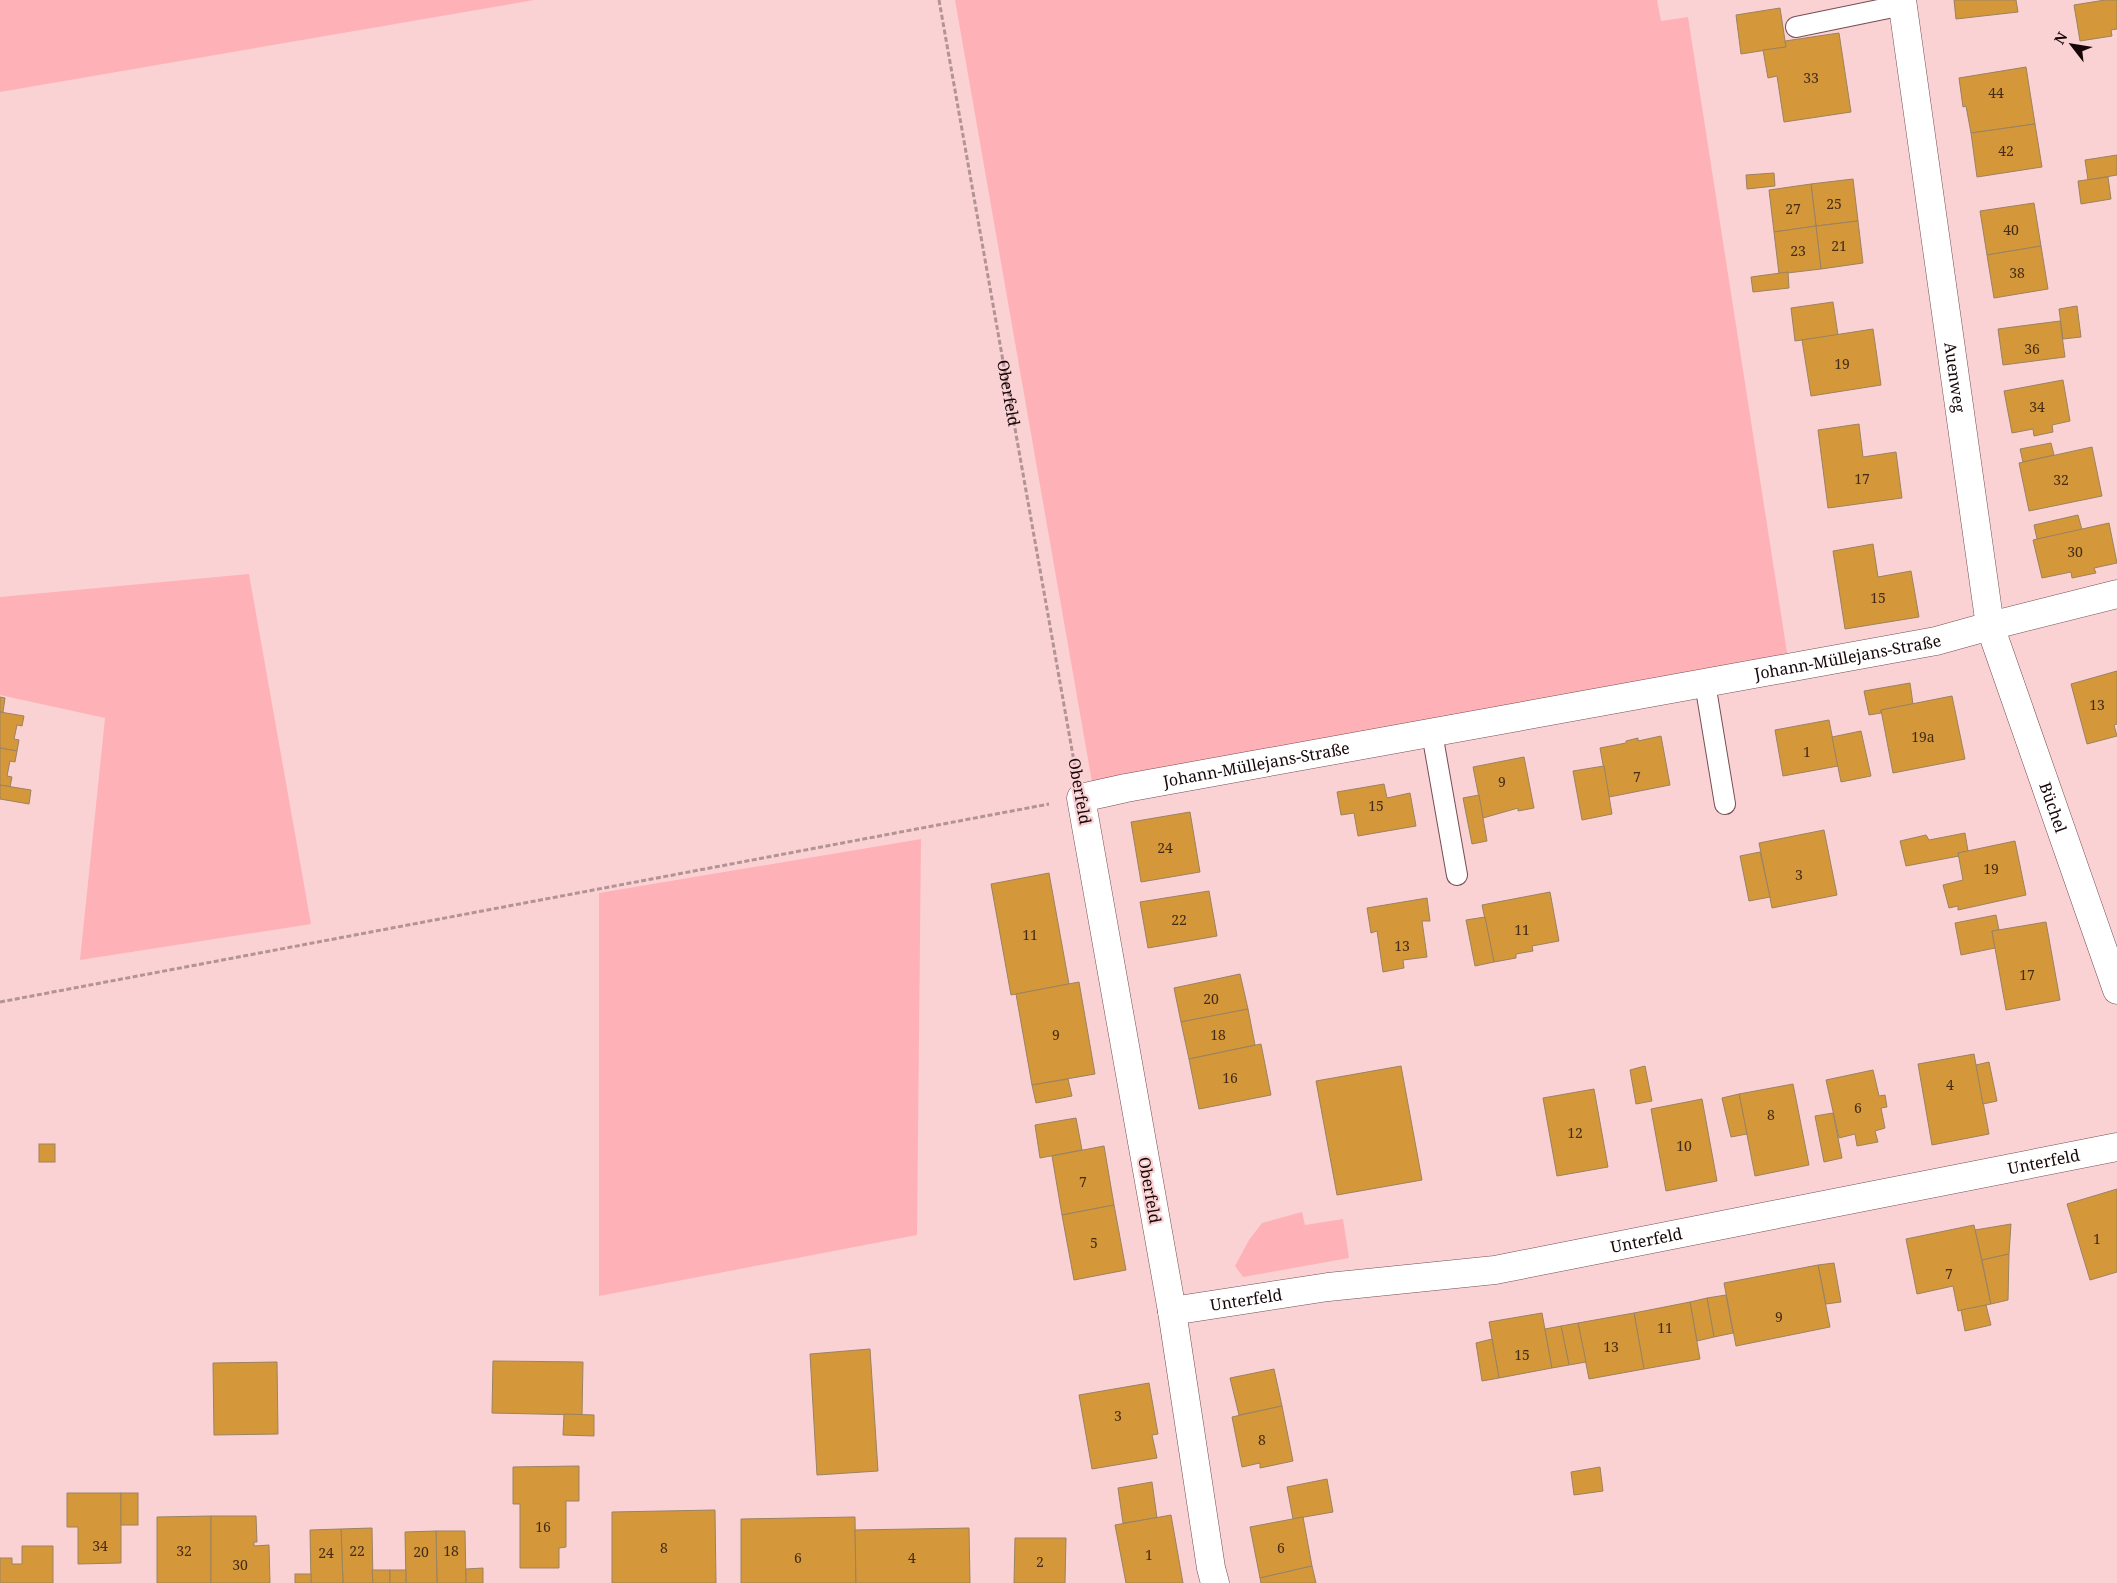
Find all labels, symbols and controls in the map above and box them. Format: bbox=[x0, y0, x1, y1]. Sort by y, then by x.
north arrow bbox=[2047, 20, 2097, 70]
text: N bbox=[2049, 28, 2071, 48]
house number: 33 bbox=[1803, 68, 1819, 87]
house number: 44 bbox=[1988, 83, 2004, 102]
house number: 42 bbox=[1998, 141, 2014, 160]
house number: 25 bbox=[1826, 194, 1842, 213]
house number: 27 bbox=[1785, 199, 1801, 218]
house number: 40 bbox=[2003, 220, 2019, 239]
house number: 21 bbox=[1831, 236, 1847, 255]
house number: 23 bbox=[1790, 241, 1806, 260]
house number: 38 bbox=[2009, 263, 2025, 282]
house number: 36 bbox=[2024, 339, 2040, 358]
street label: Auenweg bbox=[1939, 341, 1971, 414]
house number: 19 bbox=[1834, 354, 1850, 373]
street label: Oberfeld bbox=[992, 358, 1025, 428]
house number: 34 bbox=[2029, 397, 2045, 416]
house number: 17 bbox=[1854, 469, 1870, 488]
house number: 32 bbox=[2053, 470, 2069, 489]
house number: 30 bbox=[2067, 542, 2083, 561]
house number: 15 bbox=[1870, 588, 1886, 607]
street label: Johann-Müllejans-Straße bbox=[1752, 629, 1944, 685]
house number: 13 bbox=[2089, 695, 2105, 714]
house number: 19a bbox=[1911, 727, 1935, 746]
street label: Johann-Müllejans-Straße bbox=[1160, 737, 1351, 792]
house number: 1 bbox=[1803, 742, 1811, 761]
street label: Oberfeld bbox=[1063, 756, 1097, 826]
house number: 7 bbox=[1633, 767, 1641, 786]
house number: 9 bbox=[1498, 772, 1506, 791]
street label: Büchel bbox=[2034, 779, 2072, 836]
house number: 15 bbox=[1368, 796, 1384, 815]
house number: 24 bbox=[1157, 838, 1173, 857]
house number: 19 bbox=[1983, 859, 1999, 878]
house number: 3 bbox=[1795, 865, 1803, 884]
house number: 22 bbox=[1171, 910, 1187, 929]
house number: 11 bbox=[1514, 920, 1530, 939]
house number: 11 bbox=[1022, 925, 1038, 944]
house number: 13 bbox=[1394, 936, 1410, 955]
house number: 17 bbox=[2019, 965, 2035, 984]
house number: 20 bbox=[1203, 989, 1219, 1008]
house number: 9 bbox=[1052, 1025, 1060, 1044]
house number: 18 bbox=[1210, 1025, 1226, 1044]
house number: 16 bbox=[1222, 1068, 1238, 1087]
house number: 4 bbox=[1946, 1075, 1954, 1094]
house number: 6 bbox=[1854, 1098, 1862, 1117]
house number: 8 bbox=[1767, 1105, 1775, 1124]
house number: 12 bbox=[1567, 1123, 1583, 1142]
house number: 10 bbox=[1676, 1136, 1692, 1155]
street label: Unterfeld bbox=[2006, 1144, 2082, 1179]
street label: Oberfeld bbox=[1133, 1155, 1167, 1225]
house number: 7 bbox=[1079, 1172, 1087, 1191]
street label: Unterfeld bbox=[1609, 1222, 1684, 1258]
house number: 1 bbox=[2093, 1229, 2101, 1248]
house number: 5 bbox=[1090, 1233, 1098, 1252]
house number: 7 bbox=[1945, 1264, 1953, 1283]
street label: Unterfeld bbox=[1208, 1283, 1284, 1316]
house number: 9 bbox=[1775, 1307, 1783, 1326]
house number: 11 bbox=[1657, 1318, 1673, 1337]
house number: 13 bbox=[1603, 1337, 1619, 1356]
house number: 15 bbox=[1514, 1345, 1530, 1364]
house number: 3 bbox=[1114, 1406, 1122, 1425]
house number: 8 bbox=[1258, 1430, 1266, 1449]
house number: 16 bbox=[535, 1517, 551, 1536]
house number: 34 bbox=[92, 1536, 108, 1555]
house number: 8 bbox=[660, 1538, 668, 1557]
house number: 6 bbox=[1277, 1538, 1285, 1557]
house number: 32 bbox=[176, 1541, 192, 1560]
house number: 22 bbox=[349, 1541, 365, 1560]
house number: 18 bbox=[443, 1541, 459, 1560]
house number: 20 bbox=[413, 1542, 429, 1561]
house number: 24 bbox=[318, 1543, 334, 1562]
house number: 1 bbox=[1145, 1545, 1153, 1564]
house number: 6 bbox=[794, 1548, 802, 1567]
house number: 4 bbox=[908, 1548, 916, 1567]
house number: 2 bbox=[1036, 1552, 1044, 1571]
house number: 30 bbox=[232, 1555, 248, 1574]

